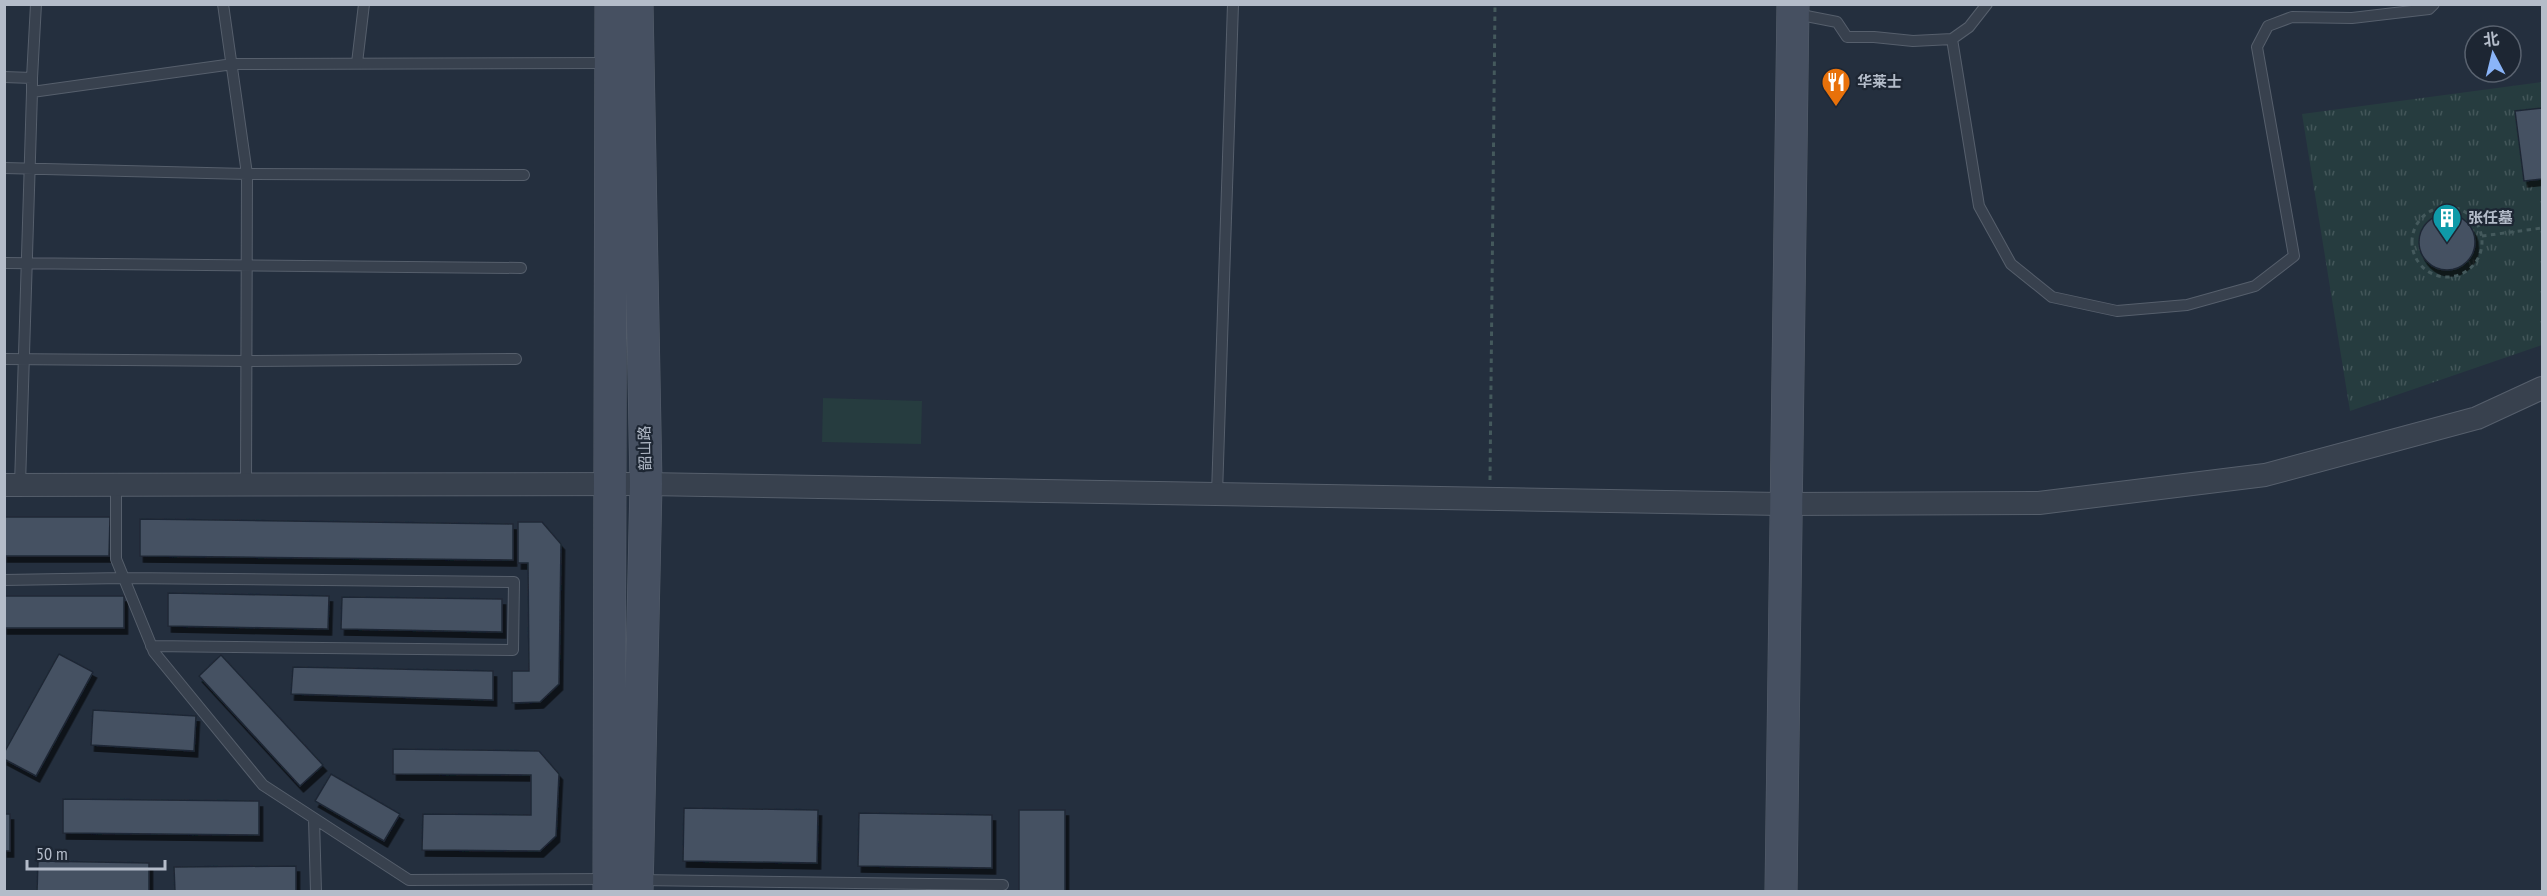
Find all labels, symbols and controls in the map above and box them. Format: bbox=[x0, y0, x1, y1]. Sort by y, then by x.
north arrow bbox=[2463, 24, 2523, 84]
text: 北 bbox=[2482, 28, 2500, 50]
restaurant icon: 华莱士 bbox=[1820, 66, 1852, 108]
place label: 华莱士 bbox=[1857, 72, 1902, 91]
building icon: 张任墓 bbox=[2431, 202, 2463, 244]
place label: 张任墓 bbox=[2468, 208, 2513, 227]
street label: 韶山路 bbox=[635, 425, 654, 471]
scale bar bbox=[27, 833, 165, 871]
text: 50 m bbox=[36, 842, 68, 865]

